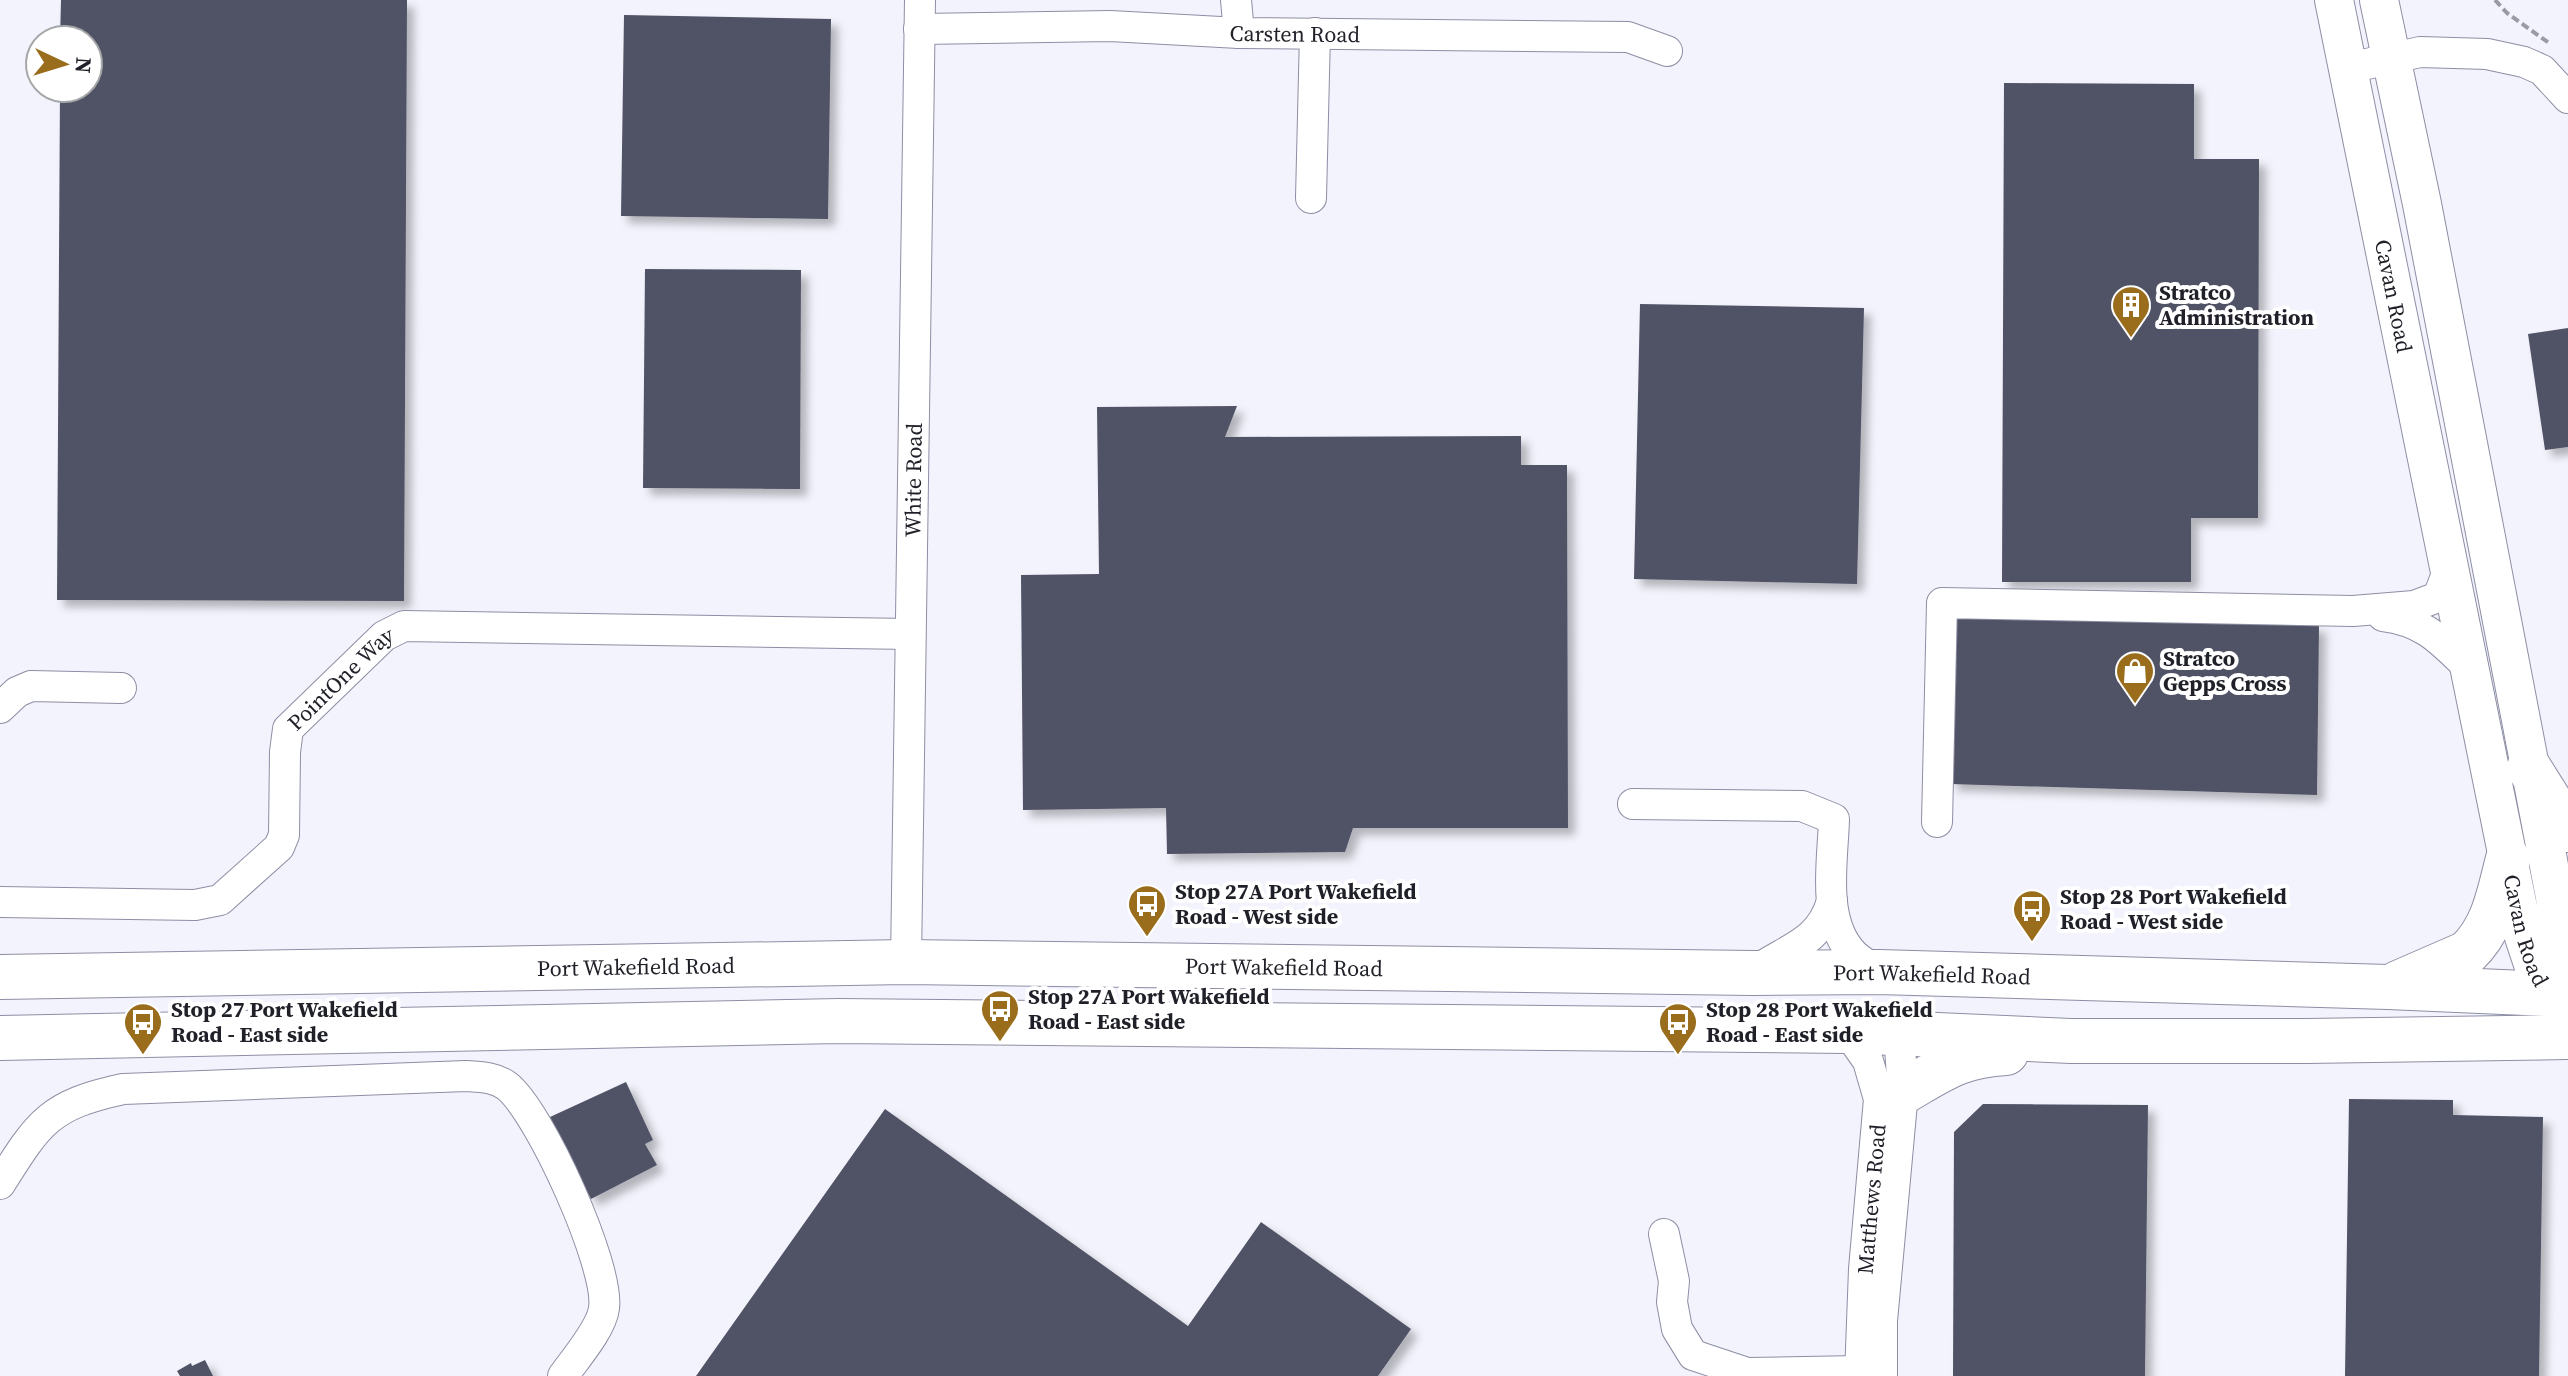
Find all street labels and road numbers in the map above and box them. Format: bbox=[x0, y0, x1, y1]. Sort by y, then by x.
street label: Carsten Road bbox=[1229, 18, 1361, 49]
street label: Cavan Road bbox=[2368, 237, 2420, 356]
street label: White Road bbox=[897, 422, 929, 537]
street label: PointOne Way bbox=[280, 619, 399, 737]
street label: Cavan Road bbox=[2497, 872, 2556, 992]
street label: Port Wakefield Road bbox=[537, 950, 736, 983]
street label: Port Wakefield Road bbox=[1185, 951, 1383, 983]
street label: Port Wakefield Road bbox=[1833, 957, 2032, 991]
street label: Matthews Road bbox=[1850, 1122, 1893, 1275]

